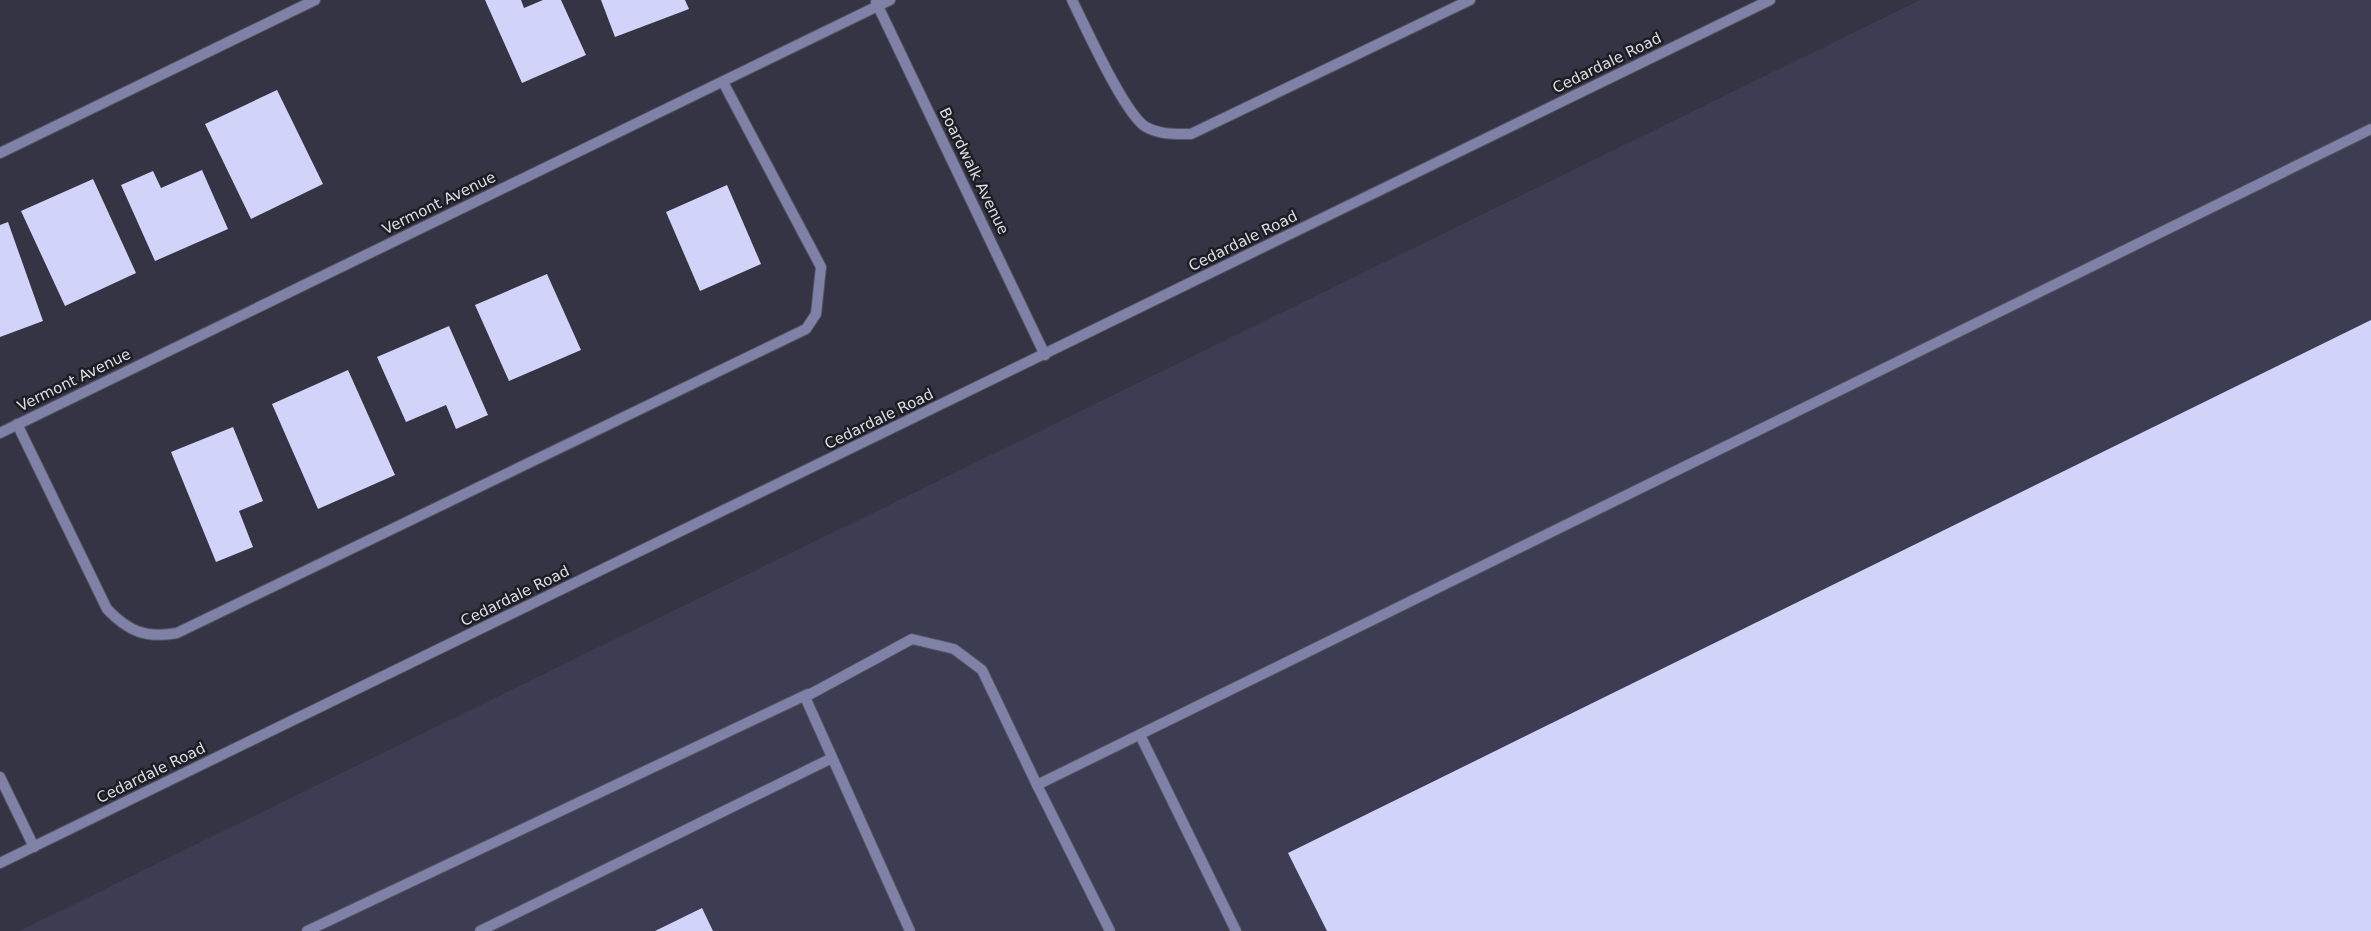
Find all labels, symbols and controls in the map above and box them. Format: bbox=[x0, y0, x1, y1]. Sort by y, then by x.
street label: Cedardale Road bbox=[1550, 29, 1664, 97]
street label: Boardwalk Avenue bbox=[935, 105, 1013, 237]
street label: Vermont Avenue bbox=[379, 168, 499, 238]
street label: Cedardale Road bbox=[1186, 207, 1300, 275]
street label: Vermont Avenue bbox=[14, 345, 134, 415]
street label: Cedardale Road bbox=[822, 385, 936, 453]
street label: Cedardale Road bbox=[458, 562, 572, 630]
street label: Cedardale Road bbox=[94, 739, 208, 807]

